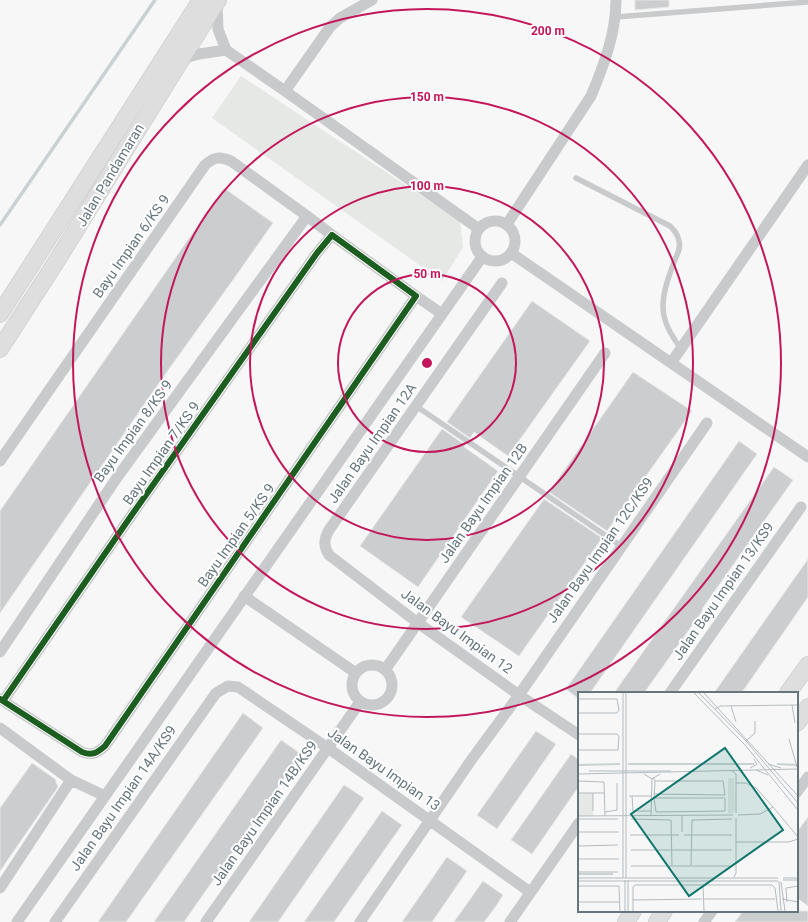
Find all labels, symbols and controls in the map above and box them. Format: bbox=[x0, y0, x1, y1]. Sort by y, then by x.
text: 200 m bbox=[531, 24, 565, 38]
text: 150 m bbox=[410, 90, 444, 104]
street label: Jalan Pandamaran bbox=[73, 121, 147, 229]
text: 100 m bbox=[410, 179, 444, 193]
street label: Bayu Impian 6/KS 9 bbox=[89, 191, 173, 301]
text: 50 m bbox=[413, 267, 441, 281]
centre of rings bbox=[420, 356, 434, 370]
street label: Bayu Impian 8/KS 9 bbox=[91, 377, 175, 485]
street label: Jalan Bayu Impian 12A bbox=[325, 380, 419, 506]
street label: Bayu Impian 7/KS 9 bbox=[119, 398, 203, 508]
street label: Jalan Bayu Impian 12B bbox=[436, 440, 530, 566]
street label: Jalan Bayu Impian 12C/KS9 bbox=[544, 474, 656, 626]
street label: Bayu Impian 5/KS 9 bbox=[194, 480, 278, 590]
street label: Jalan Bayu Impian 13/KS9 bbox=[669, 519, 777, 663]
street label: Jalan Bayu Impian 12 bbox=[398, 585, 516, 677]
inset map bbox=[578, 692, 798, 912]
street label: Jalan Bayu Impian 14A/KS9 bbox=[67, 722, 179, 874]
street label: Jalan Bayu Impian 13 bbox=[325, 724, 443, 814]
street label: Jalan Bayu Impian 14B/KS9 bbox=[208, 738, 320, 888]

